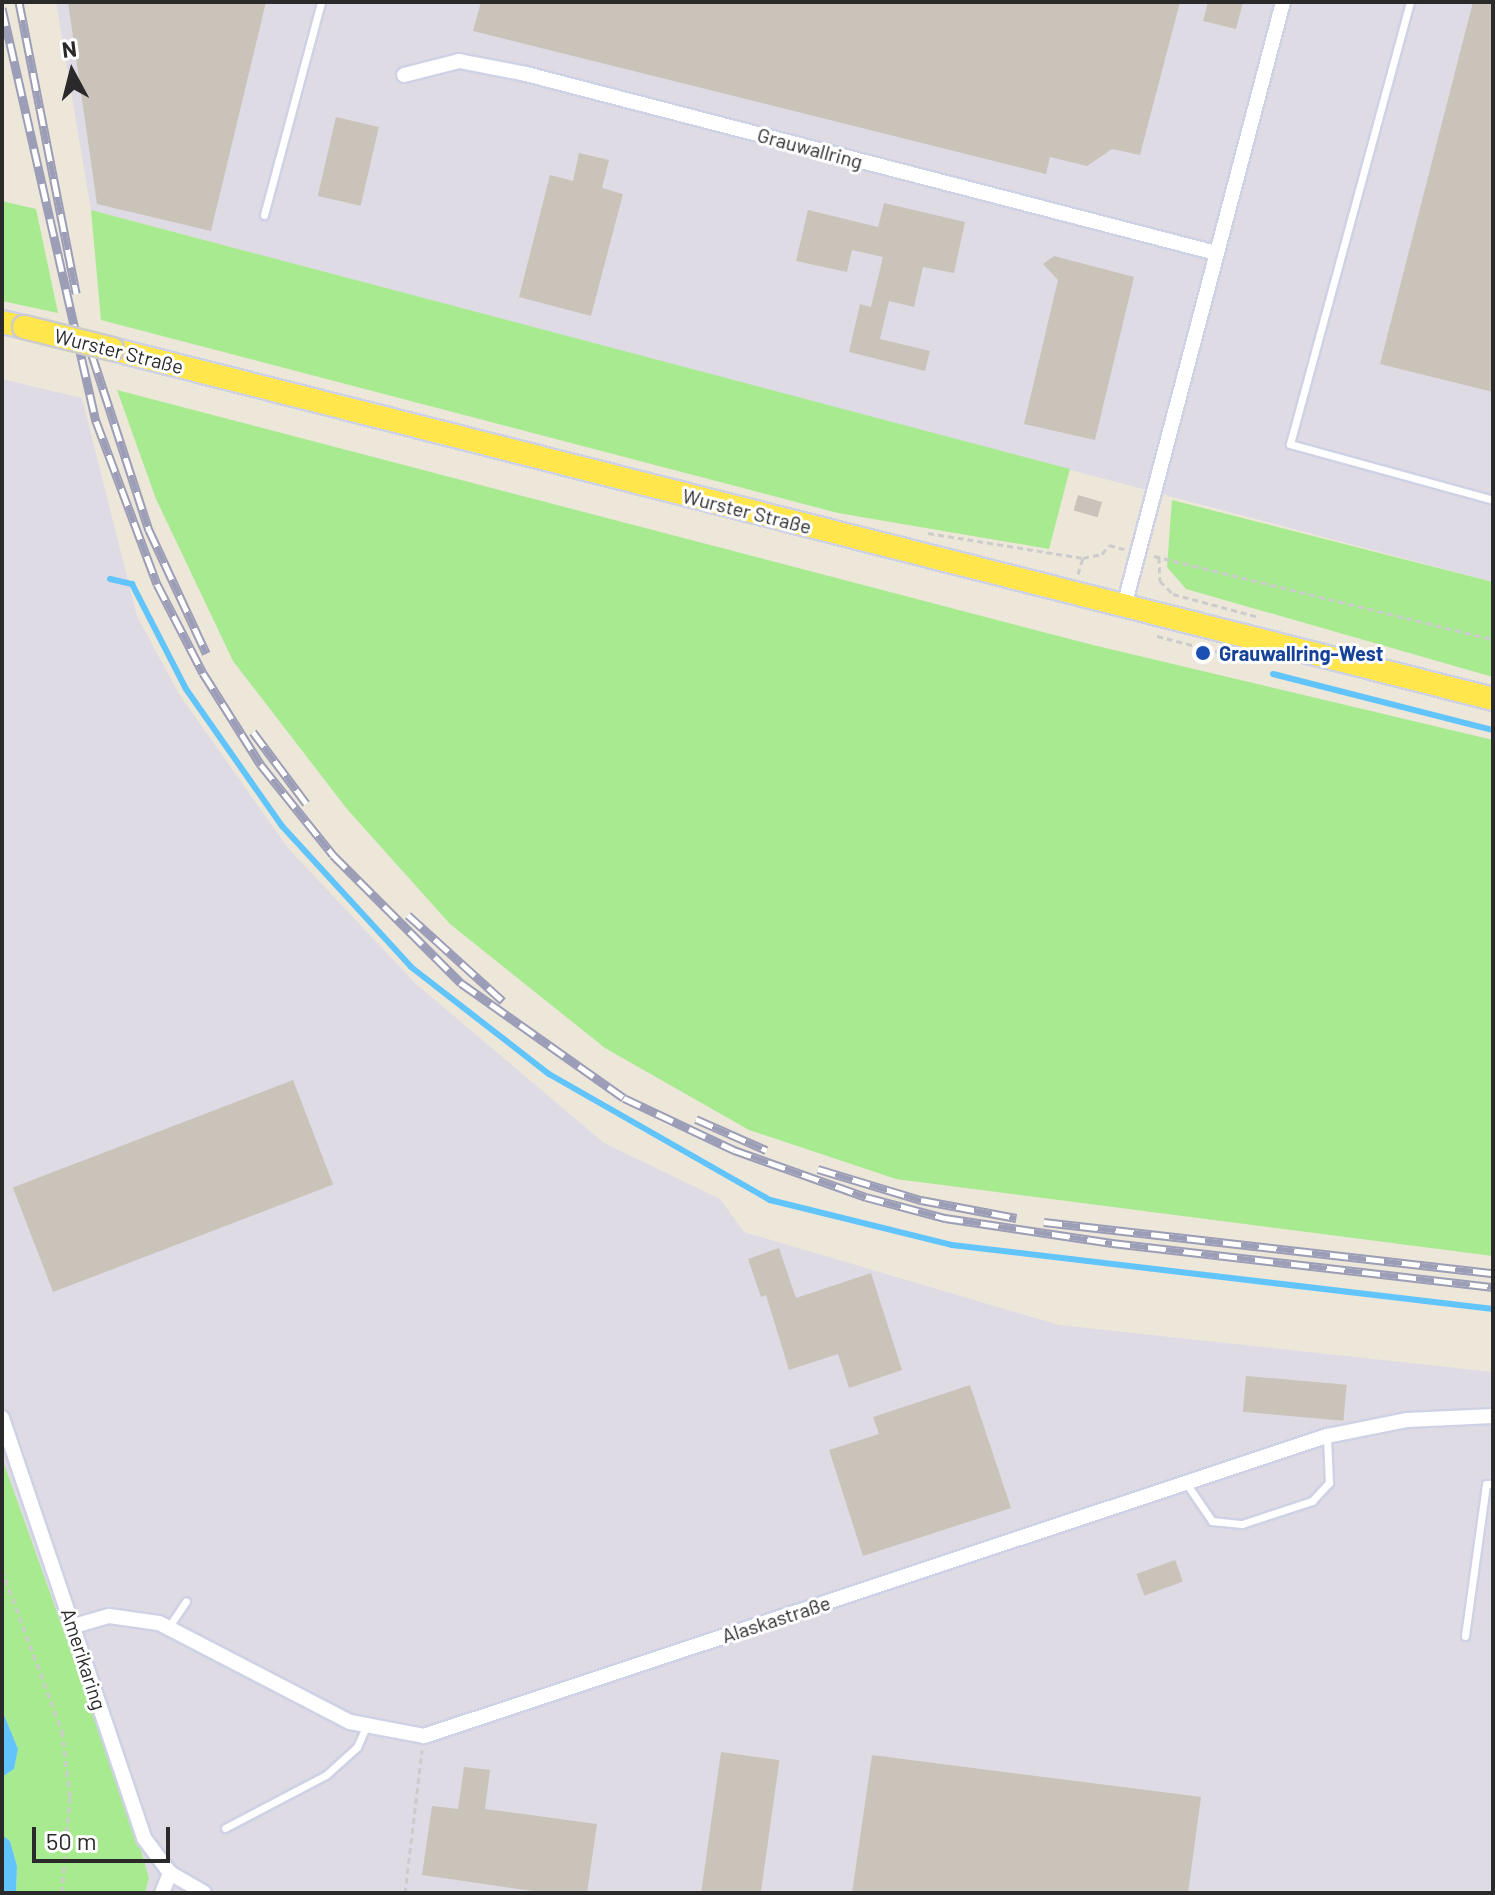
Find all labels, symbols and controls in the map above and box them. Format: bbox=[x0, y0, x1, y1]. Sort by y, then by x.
north arrow bbox=[32, 32, 112, 112]
text: N bbox=[60, 34, 78, 62]
street label: Grauwallring bbox=[755, 122, 865, 174]
street label: Wurster Straße bbox=[52, 323, 186, 379]
street label: Wurster Straße bbox=[680, 483, 814, 539]
place label: Grauwallring-West bbox=[1219, 641, 1383, 665]
marker: Grauwallring-West bbox=[1194, 644, 1212, 662]
street label: Alaskastraße bbox=[719, 1590, 833, 1648]
street label: Amerikaring bbox=[56, 1605, 112, 1713]
scale bar bbox=[36, 1811, 174, 1861]
text: 50 m bbox=[46, 1826, 97, 1855]

